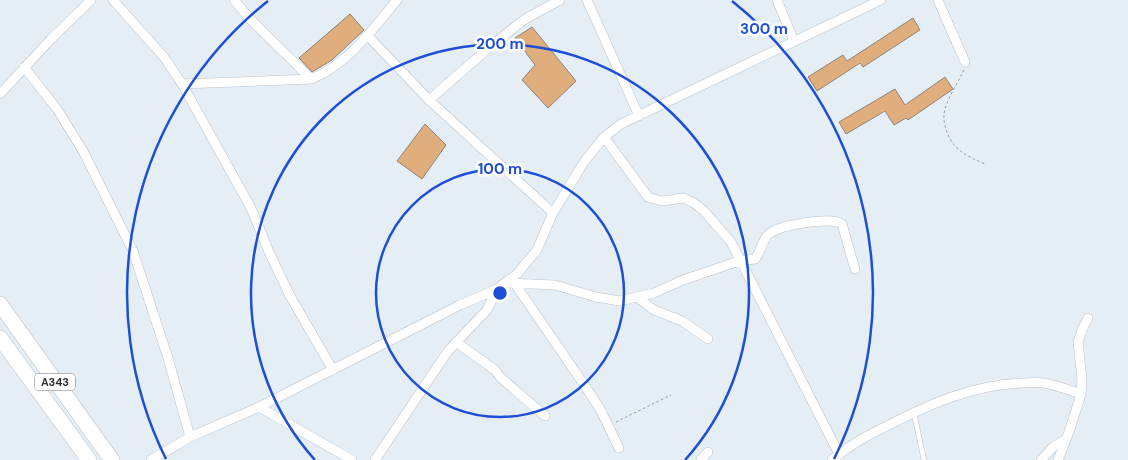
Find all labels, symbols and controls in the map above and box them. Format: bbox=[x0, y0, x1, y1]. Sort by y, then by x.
text: 300 m bbox=[740, 19, 788, 39]
text: 200 m bbox=[476, 34, 524, 54]
text: 100 m bbox=[478, 159, 522, 179]
centre of rings bbox=[491, 284, 509, 302]
road number: A343 bbox=[35, 374, 75, 391]

